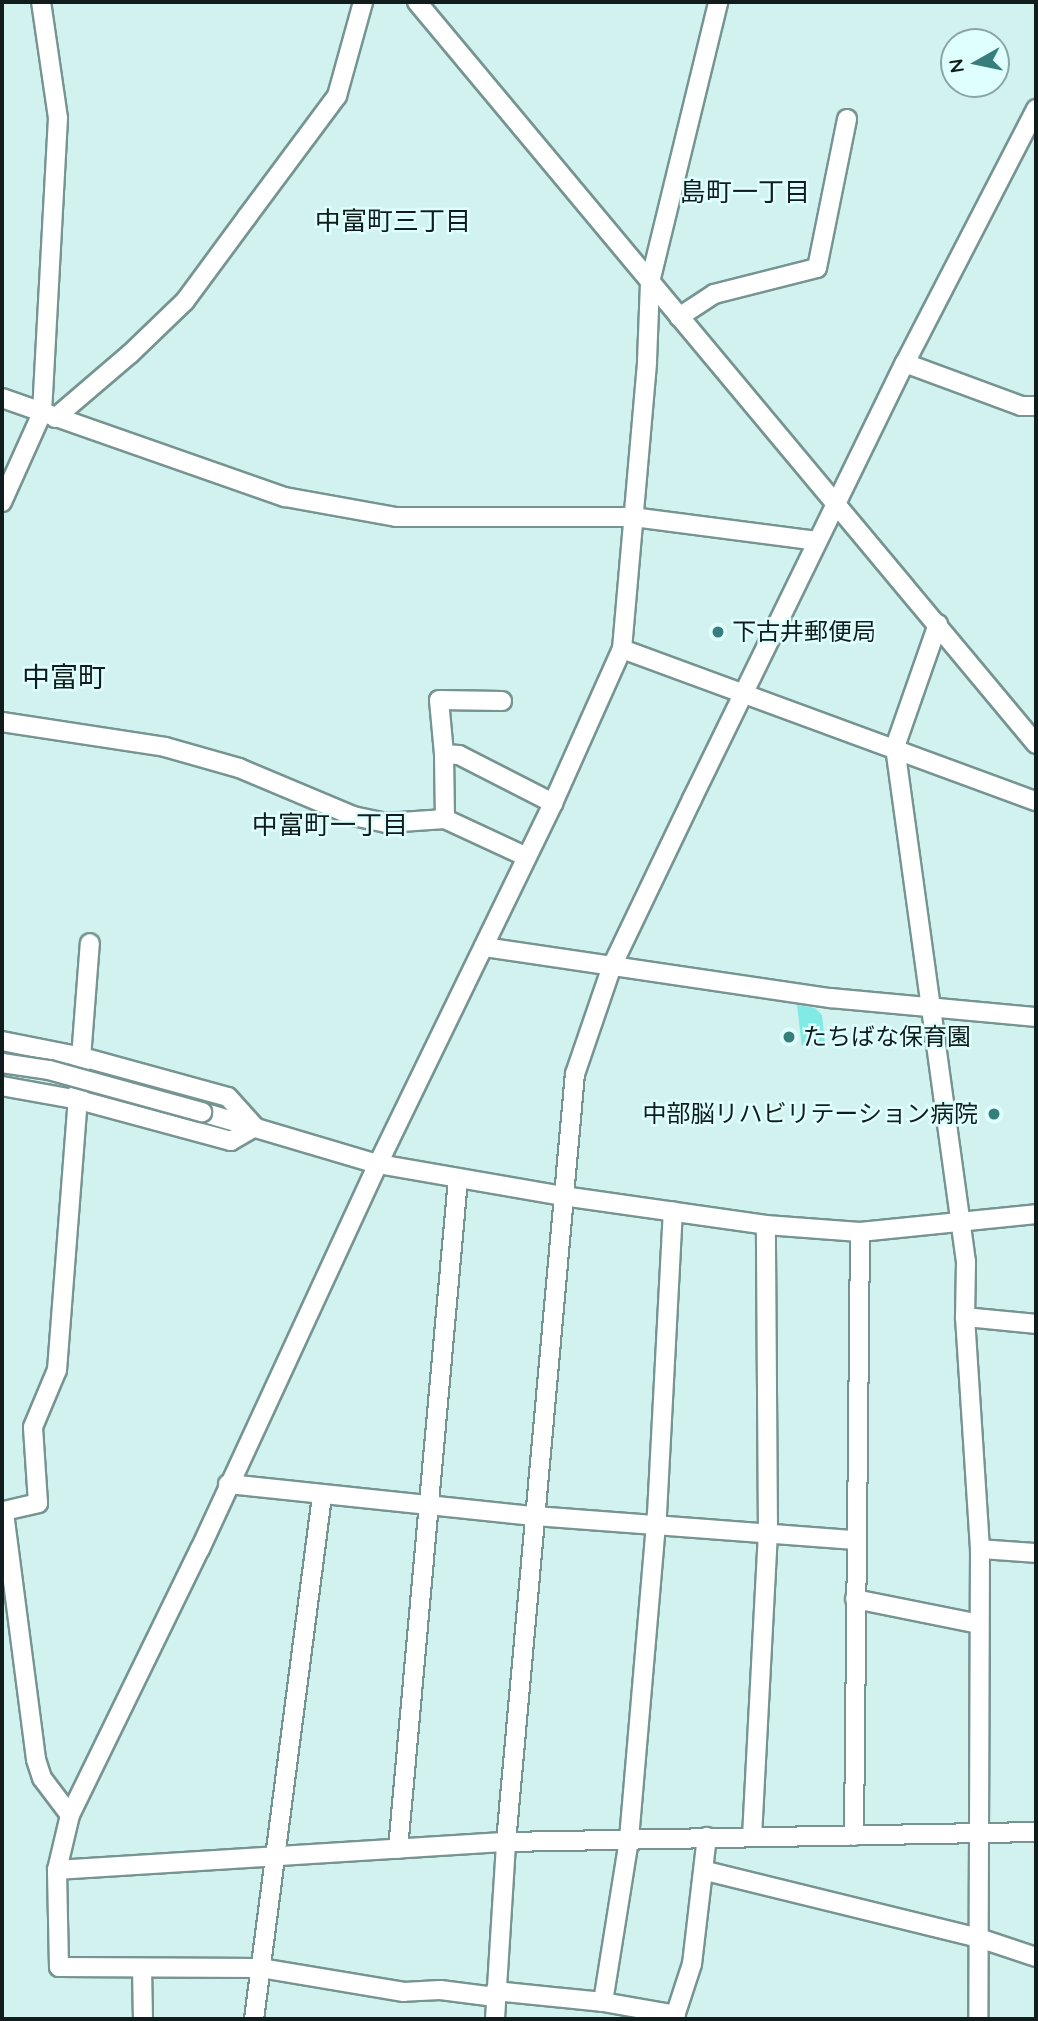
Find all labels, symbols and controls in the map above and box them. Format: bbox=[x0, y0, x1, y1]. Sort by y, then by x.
north arrow bbox=[940, 28, 1010, 98]
text: N bbox=[943, 57, 969, 75]
district label: 島町一丁目 bbox=[680, 176, 810, 208]
district label: 中富町三丁目 bbox=[315, 205, 471, 237]
place label: 下古井郵便局 bbox=[732, 618, 876, 646]
marker: 下古井郵便局 bbox=[710, 624, 726, 640]
district label: 中富町 bbox=[22, 660, 106, 694]
district label: 中富町一丁目 bbox=[252, 809, 408, 841]
place label: たちばな保育園 bbox=[803, 1023, 971, 1051]
marker: たちばな保育園 bbox=[781, 1029, 797, 1045]
place label: 中部脳リハビリテーション病院 bbox=[642, 1100, 978, 1128]
marker: 中部脳リハビリテーション病院 bbox=[984, 1104, 1004, 1124]

